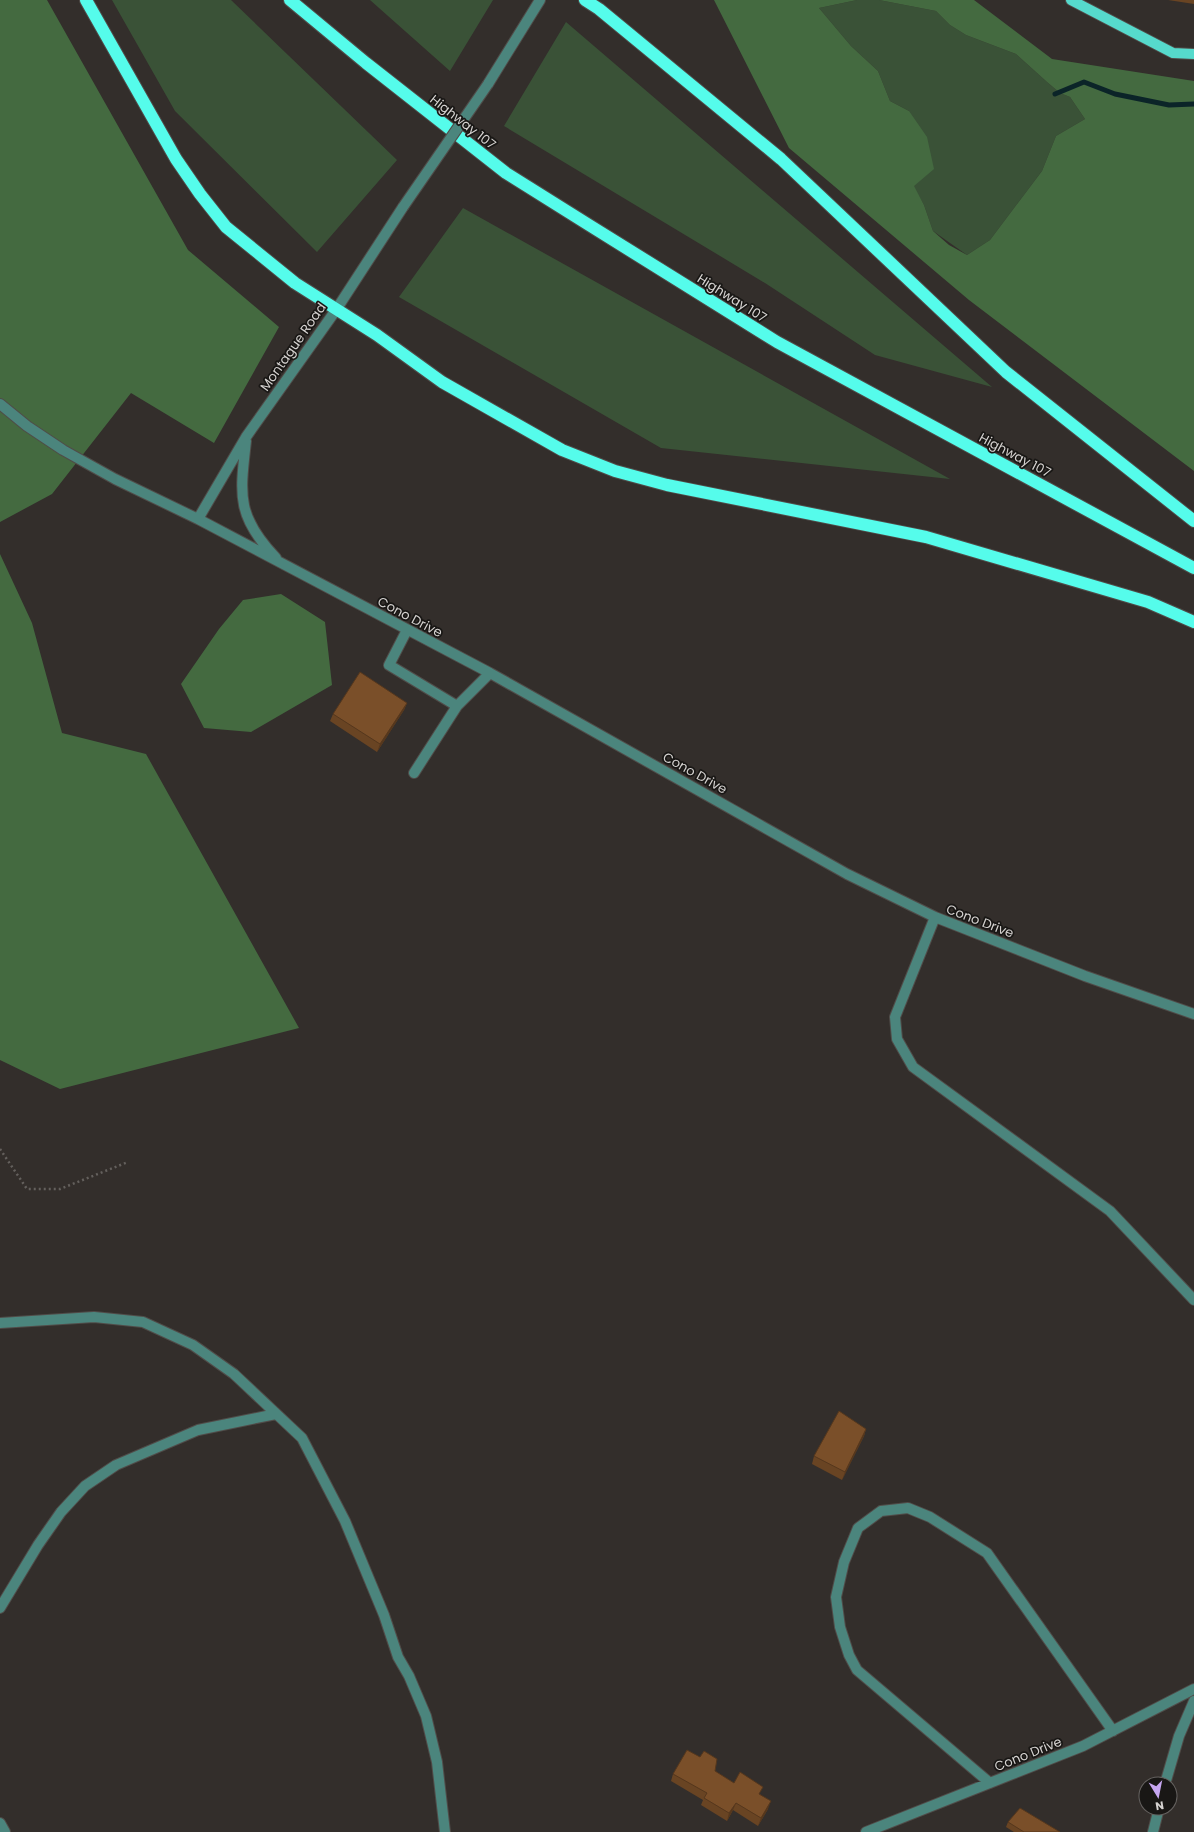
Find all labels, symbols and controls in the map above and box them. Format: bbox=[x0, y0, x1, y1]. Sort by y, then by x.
street label: Highway 107 bbox=[426, 90, 500, 154]
street label: Highway 107 bbox=[693, 269, 771, 327]
street label: Montague Road bbox=[255, 299, 331, 395]
street label: Highway 107 bbox=[976, 428, 1054, 482]
street label: Cono Drive bbox=[374, 592, 446, 642]
street label: Cono Drive bbox=[659, 747, 731, 799]
street label: Cono Drive bbox=[943, 899, 1017, 943]
street label: Cono Drive bbox=[991, 1732, 1065, 1776]
north arrow bbox=[1138, 1776, 1178, 1816]
text: N bbox=[1154, 1797, 1165, 1814]

